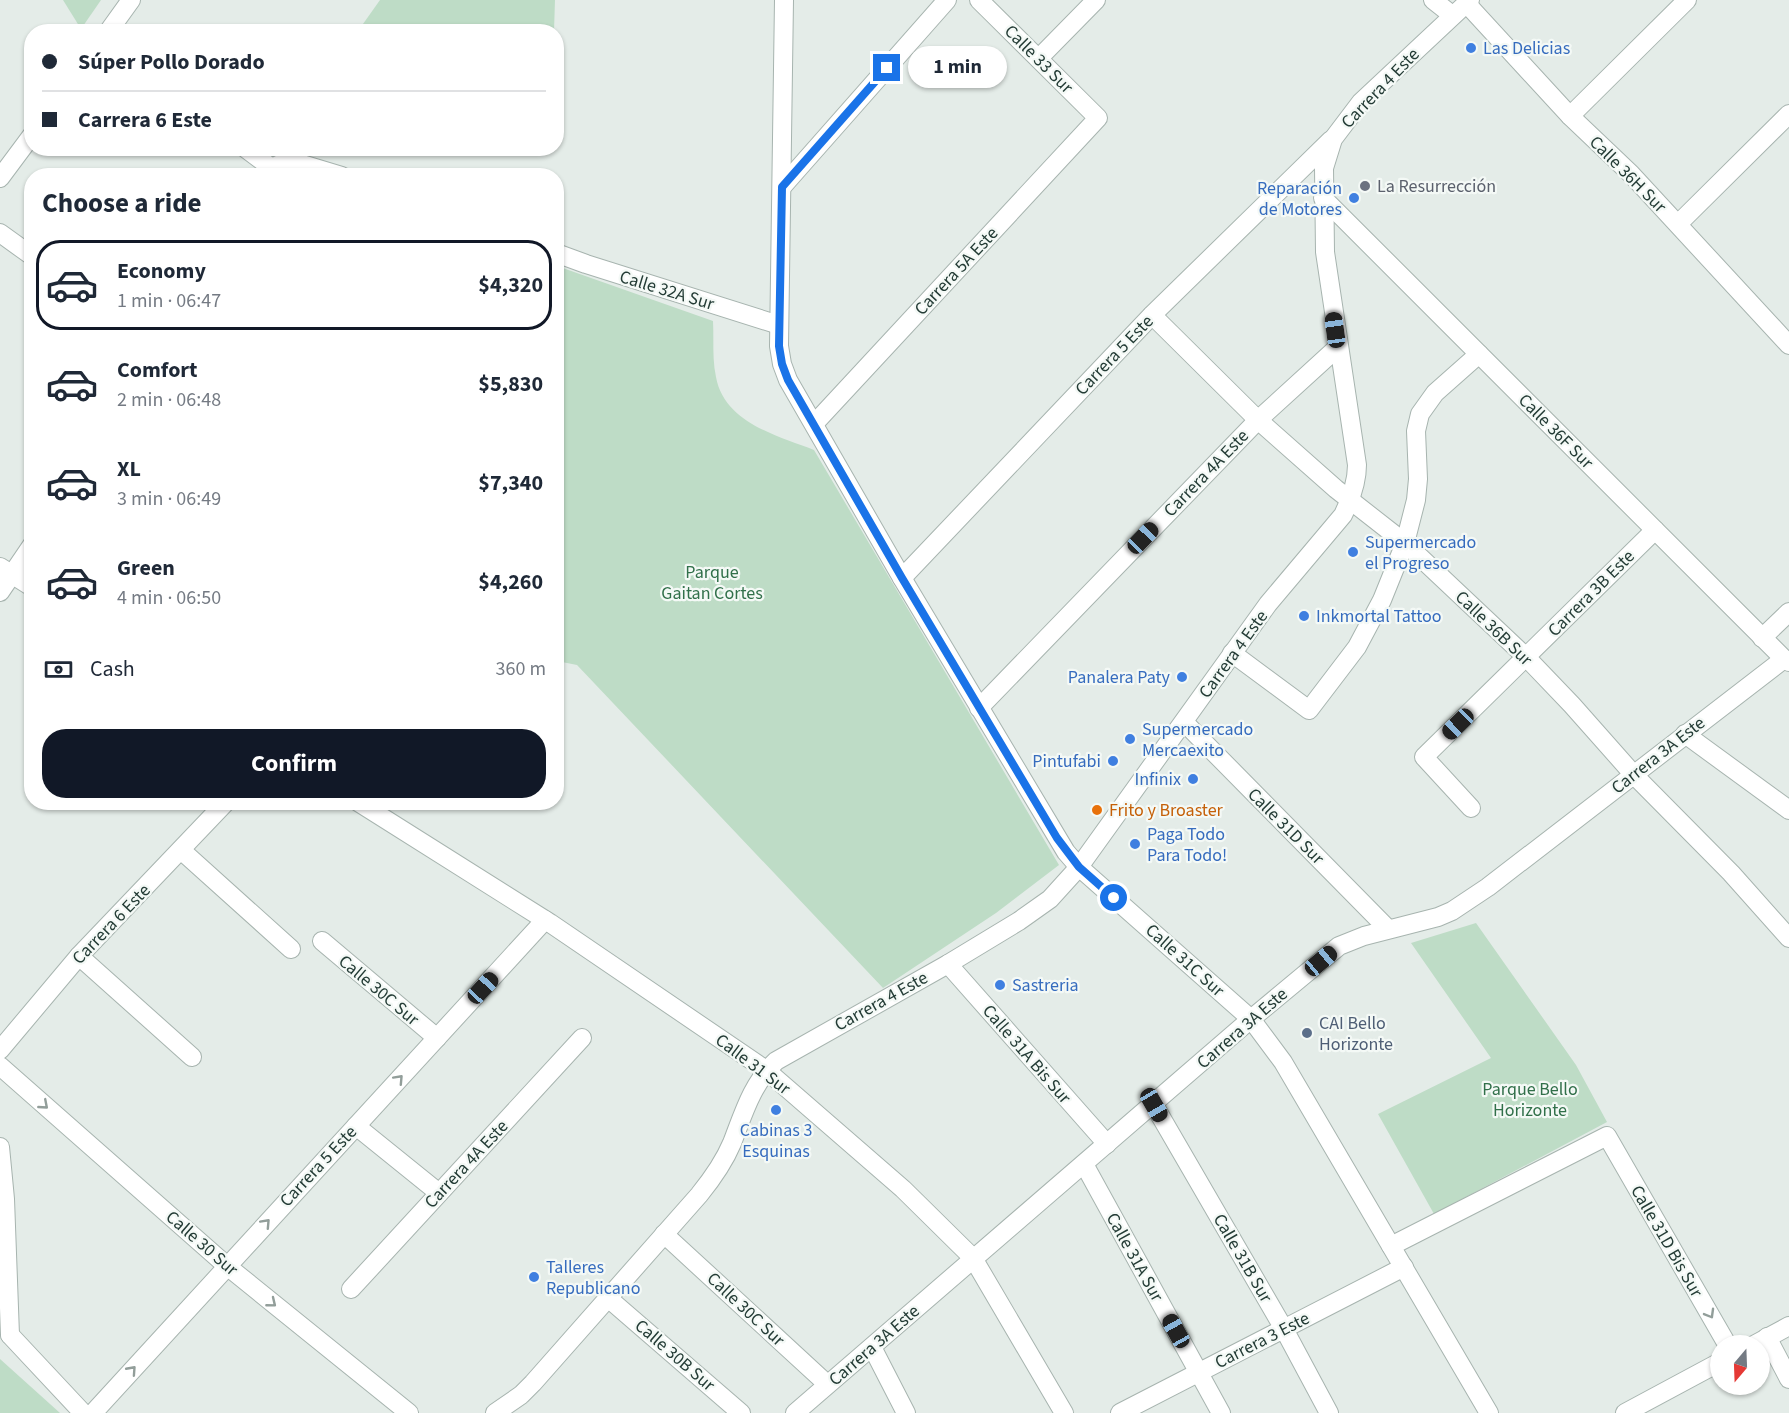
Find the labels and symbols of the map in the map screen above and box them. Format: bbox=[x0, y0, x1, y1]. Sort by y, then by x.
street label: Calle 33 Sur bbox=[999, 19, 1079, 100]
place label: Las Delicias bbox=[1483, 36, 1570, 61]
marker: Las Delicias bbox=[1464, 41, 1478, 55]
street label: Carrera 4 Este bbox=[1336, 43, 1425, 134]
callout: 1 min bbox=[908, 47, 1007, 89]
route end bbox=[873, 54, 900, 81]
street label: Calle 36H Sur bbox=[1583, 130, 1672, 219]
place label: La Resurrección bbox=[1377, 174, 1496, 199]
place label: Reparación de Motores bbox=[1257, 176, 1342, 222]
marker: La Resurrección bbox=[1358, 179, 1372, 193]
marker: Reparación de Motores bbox=[1347, 191, 1361, 205]
street label: Carrera 5A Este bbox=[909, 222, 1004, 321]
street label: Calle 32A Sur bbox=[616, 264, 718, 317]
street label: Carrera 5 Este bbox=[1070, 310, 1159, 401]
car bbox=[1324, 311, 1346, 349]
street label: Calle 36F Sur bbox=[1512, 388, 1599, 475]
street label: Carrera 4A Este bbox=[1158, 424, 1255, 523]
car bbox=[1124, 519, 1162, 557]
place label: Supermercado el Progreso bbox=[1365, 530, 1476, 576]
street label: Carrera 3B Este bbox=[1542, 544, 1640, 642]
marker: Supermercado el Progreso bbox=[1346, 545, 1360, 559]
park label: Parque Gaitan Cortes bbox=[661, 560, 763, 606]
street label: Calle 36B Sur bbox=[1449, 585, 1538, 672]
place label: Inkmortal Tattoo bbox=[1316, 604, 1442, 629]
street label: Carrera 4 Este bbox=[1193, 605, 1274, 703]
marker: Inkmortal Tattoo bbox=[1297, 609, 1311, 623]
place label: Panalera Paty bbox=[1068, 665, 1171, 690]
marker: Panalera Paty bbox=[1175, 670, 1189, 684]
car bbox=[1439, 705, 1477, 743]
street label: Carrera 3A Este bbox=[1606, 711, 1711, 800]
place label: Supermercado Mercaexito bbox=[1142, 717, 1253, 763]
marker: Supermercado Mercaexito bbox=[1123, 732, 1137, 746]
place label: Pintufabi bbox=[1032, 749, 1101, 774]
marker: Pintufabi bbox=[1106, 754, 1120, 768]
place label: Infinix bbox=[1134, 767, 1181, 792]
marker: Infinix bbox=[1186, 772, 1200, 786]
street label: Calle 31D Sur bbox=[1242, 782, 1330, 871]
place label: Frito y Broaster bbox=[1109, 798, 1224, 823]
marker: Frito y Broaster bbox=[1090, 803, 1104, 817]
place label: Paga Todo Para Todo! bbox=[1147, 822, 1227, 868]
marker: Paga Todo Para Todo! bbox=[1128, 837, 1142, 851]
street label: Carrera 6 Este bbox=[67, 879, 156, 970]
route start bbox=[1100, 884, 1127, 911]
street label: Calle 31C Sur bbox=[1140, 918, 1230, 1003]
car bbox=[1301, 943, 1341, 979]
street label: Calle 30C Sur bbox=[333, 949, 425, 1032]
street label: Carrera 4 Este bbox=[830, 965, 932, 1037]
car bbox=[464, 969, 502, 1007]
place label: Sastreria bbox=[1012, 973, 1079, 998]
marker: Sastreria bbox=[993, 978, 1007, 992]
street label: Carrera 3A Este bbox=[1192, 982, 1293, 1075]
street label: Calle 31A Bis Sur bbox=[976, 999, 1077, 1110]
place label: CAI Bello Horizonte bbox=[1319, 1011, 1393, 1057]
marker: CAI Bello Horizonte bbox=[1300, 1026, 1314, 1040]
street label: Calle 31 Sur bbox=[710, 1028, 796, 1101]
one-way arrow bbox=[391, 1076, 402, 1087]
park label: Parque Bello Horizonte bbox=[1482, 1077, 1578, 1123]
car bbox=[1137, 1085, 1171, 1125]
one-way arrow bbox=[37, 1098, 48, 1109]
marker: Cabinas 3 Esquinas bbox=[769, 1103, 783, 1117]
street label: Carrera 4A Este bbox=[419, 1115, 514, 1214]
place label: Cabinas 3 Esquinas bbox=[740, 1118, 812, 1164]
street label: Carrera 5 Este bbox=[274, 1120, 363, 1213]
street label: Calle 31D Bis Sur bbox=[1624, 1181, 1709, 1302]
street label: Calle 30 Sur bbox=[160, 1205, 244, 1282]
street label: Calle 31A Sur bbox=[1100, 1208, 1170, 1307]
street label: Calle 31B Sur bbox=[1207, 1209, 1278, 1308]
one-way arrow bbox=[259, 1219, 270, 1230]
place label: Talleres Republicano bbox=[546, 1255, 640, 1301]
street label: Calle 30C Sur bbox=[701, 1267, 791, 1353]
marker: Talleres Republicano bbox=[527, 1270, 541, 1284]
one-way arrow bbox=[266, 1295, 277, 1306]
street label: Carrera 3A Este bbox=[824, 1299, 925, 1392]
street label: Carrera 3 Este bbox=[1211, 1306, 1314, 1375]
one-way arrow bbox=[1703, 1308, 1714, 1318]
car bbox=[1159, 1311, 1193, 1351]
street label: Calle 30B Sur bbox=[629, 1314, 721, 1398]
north arrow bbox=[1710, 1335, 1770, 1395]
one-way arrow bbox=[125, 1366, 136, 1377]

